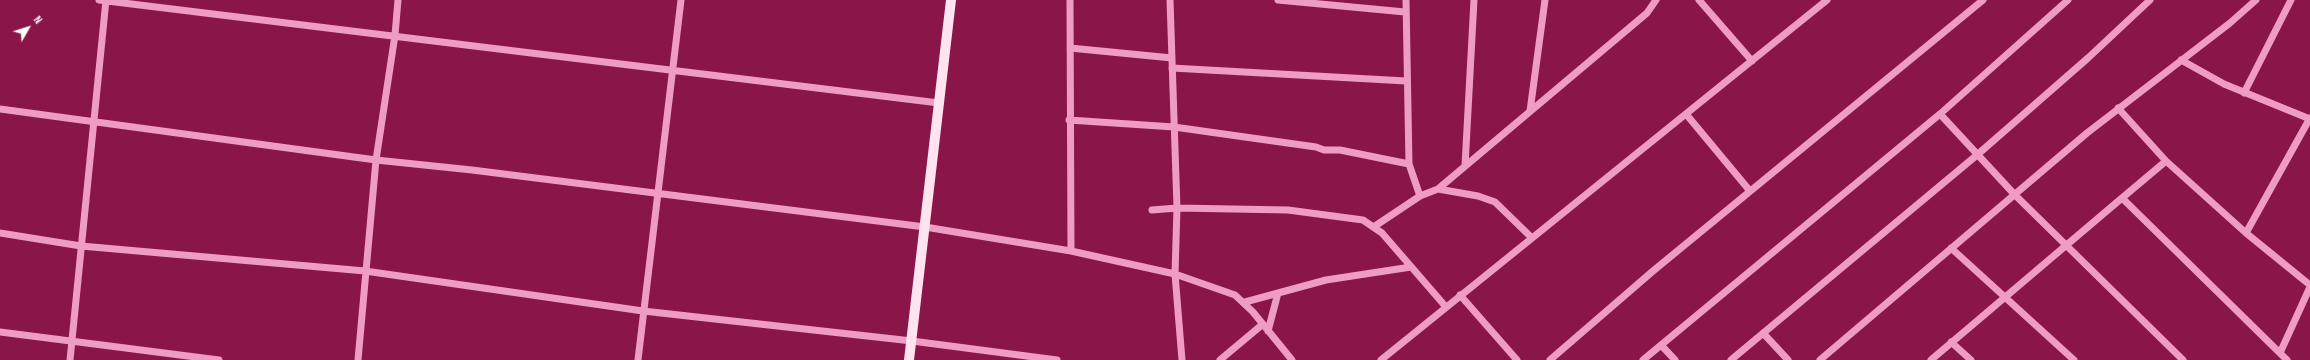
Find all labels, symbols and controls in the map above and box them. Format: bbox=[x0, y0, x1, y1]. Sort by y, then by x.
north arrow bbox=[8, 8, 48, 48]
text: N bbox=[31, 14, 45, 27]

